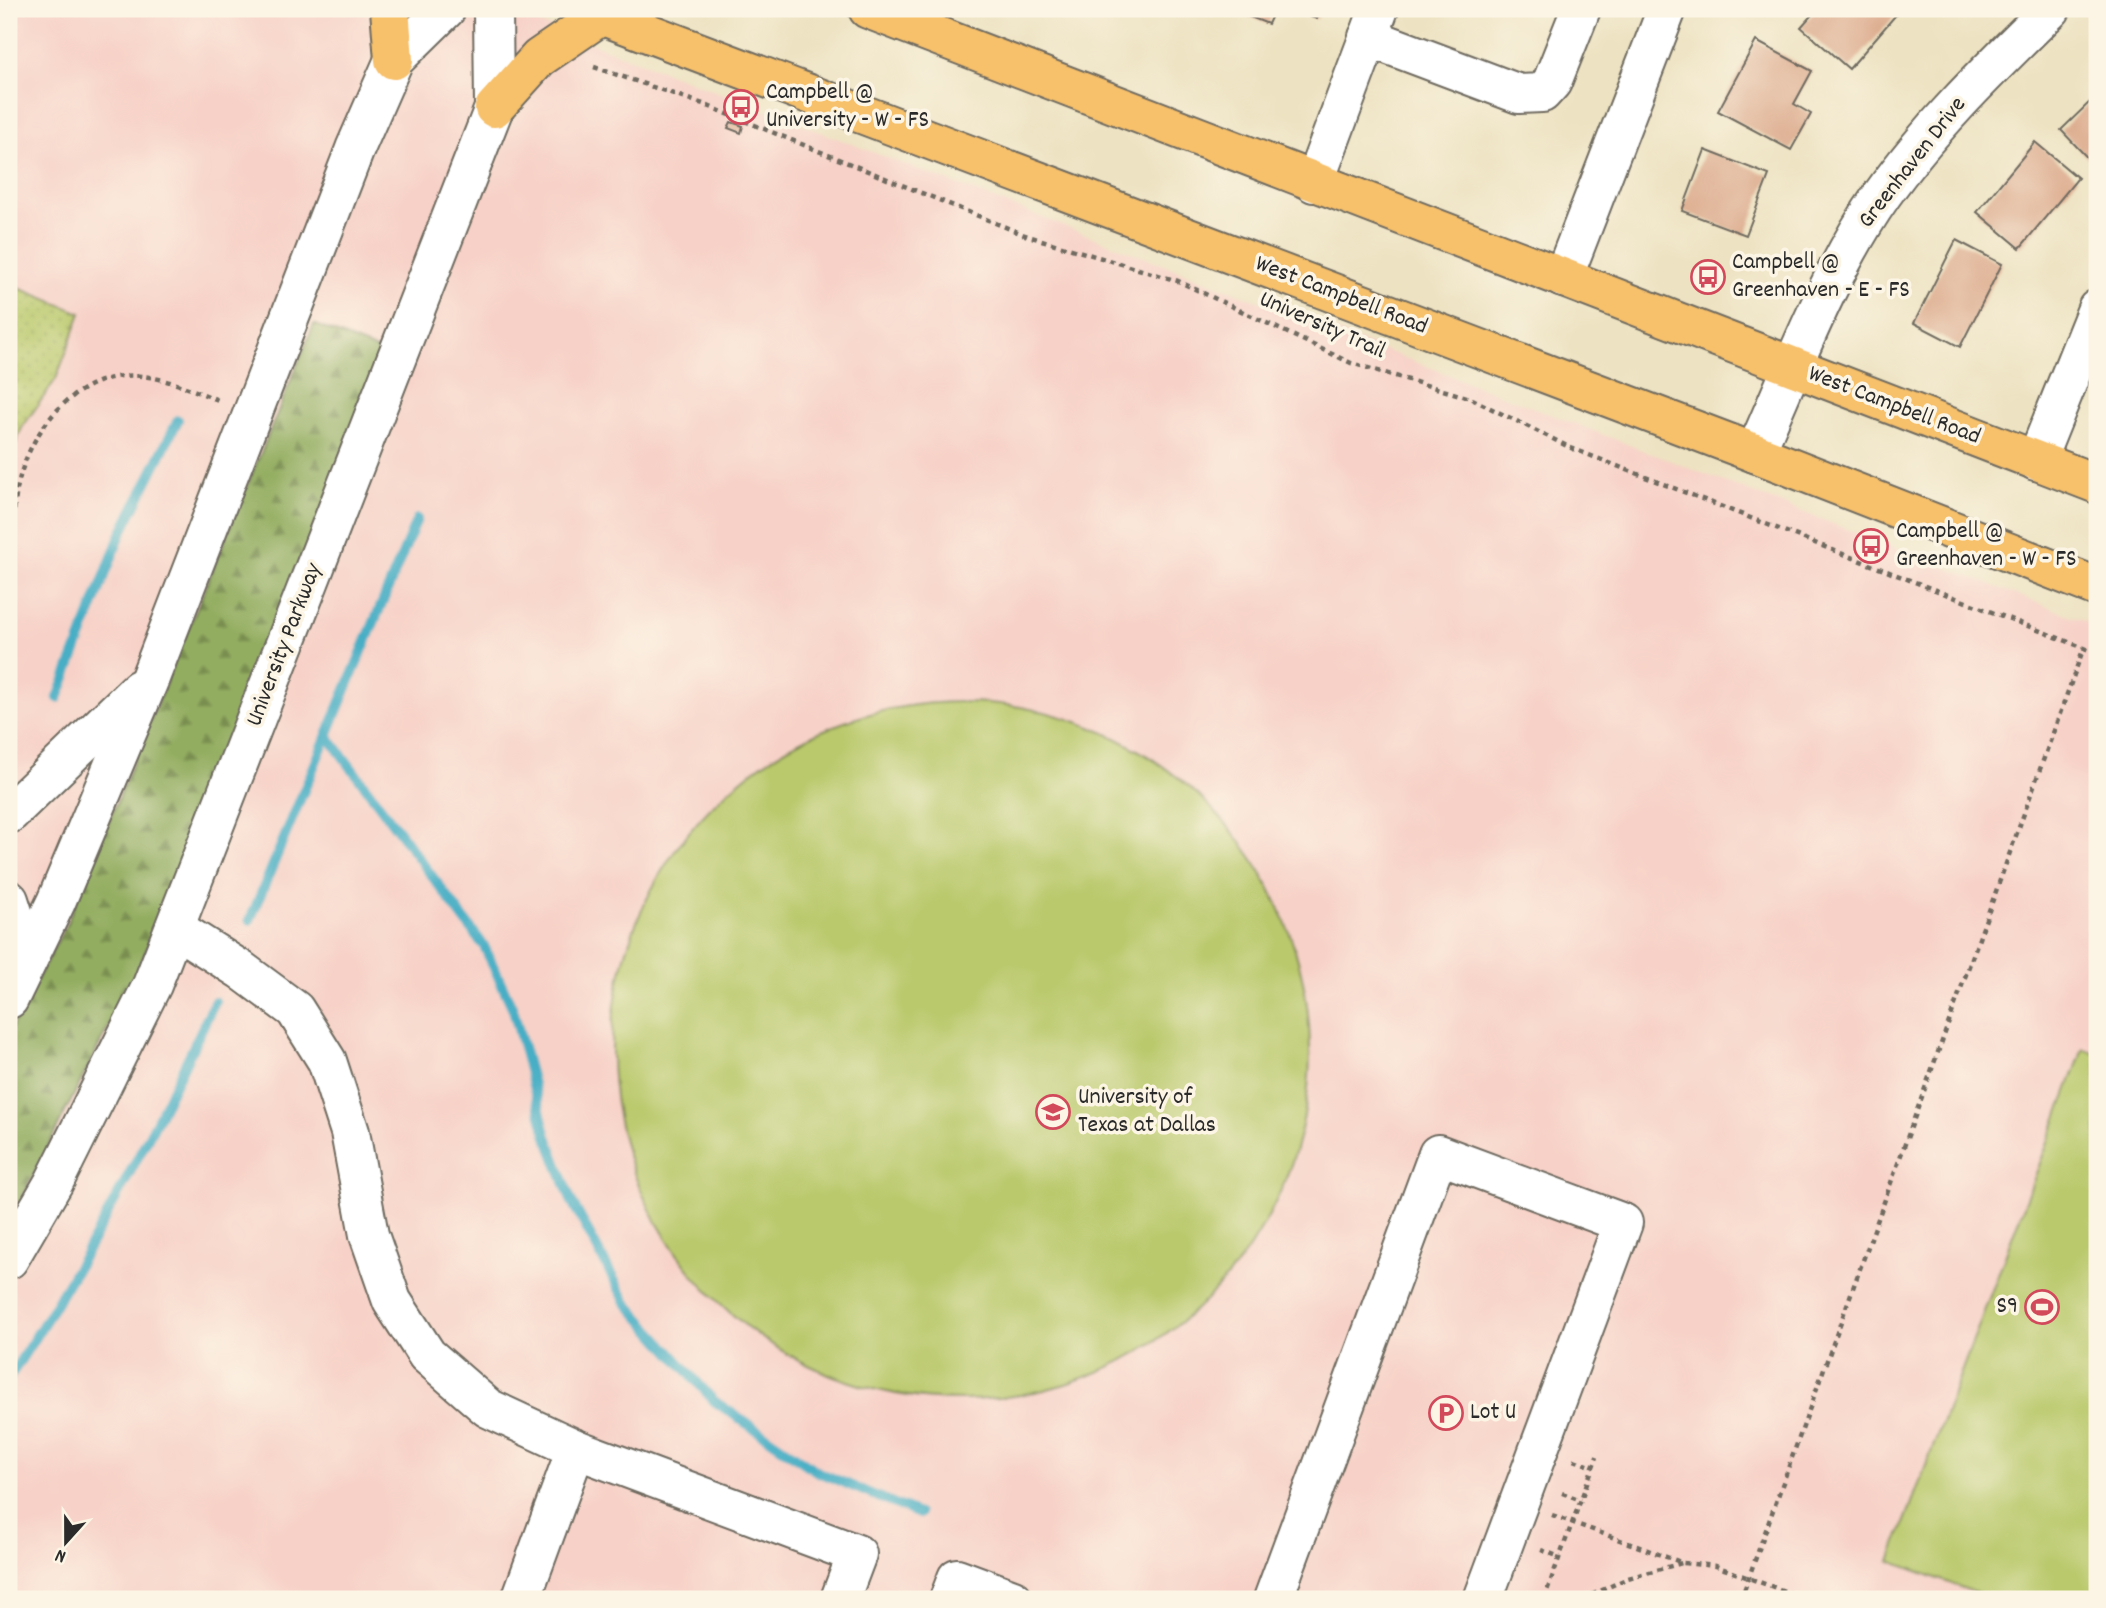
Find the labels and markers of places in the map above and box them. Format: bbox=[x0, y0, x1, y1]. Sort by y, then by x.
place label: Campbell @ University - W - FS bbox=[766, 76, 929, 138]
bus stop icon: Campbell @ University - W - FS bbox=[722, 88, 760, 126]
place label: Campbell @ Greenhaven - E - FS bbox=[1732, 246, 1910, 308]
bus stop icon: Campbell @ Greenhaven - E - FS bbox=[1689, 258, 1727, 296]
place label: Campbell @ Greenhaven - W - FS bbox=[1896, 515, 2077, 577]
bus stop icon: Campbell @ Greenhaven - W - FS bbox=[1852, 527, 1890, 565]
place label: University of Texas at Dallas bbox=[1078, 1081, 1216, 1143]
school or university icon: University of Texas at Dallas bbox=[1034, 1093, 1072, 1131]
sports icon: S9 bbox=[2023, 1288, 2061, 1326]
place label: S9 bbox=[1996, 1290, 2018, 1324]
parking icon: Lot U bbox=[1427, 1394, 1465, 1432]
place label: Lot U bbox=[1470, 1396, 1516, 1430]

